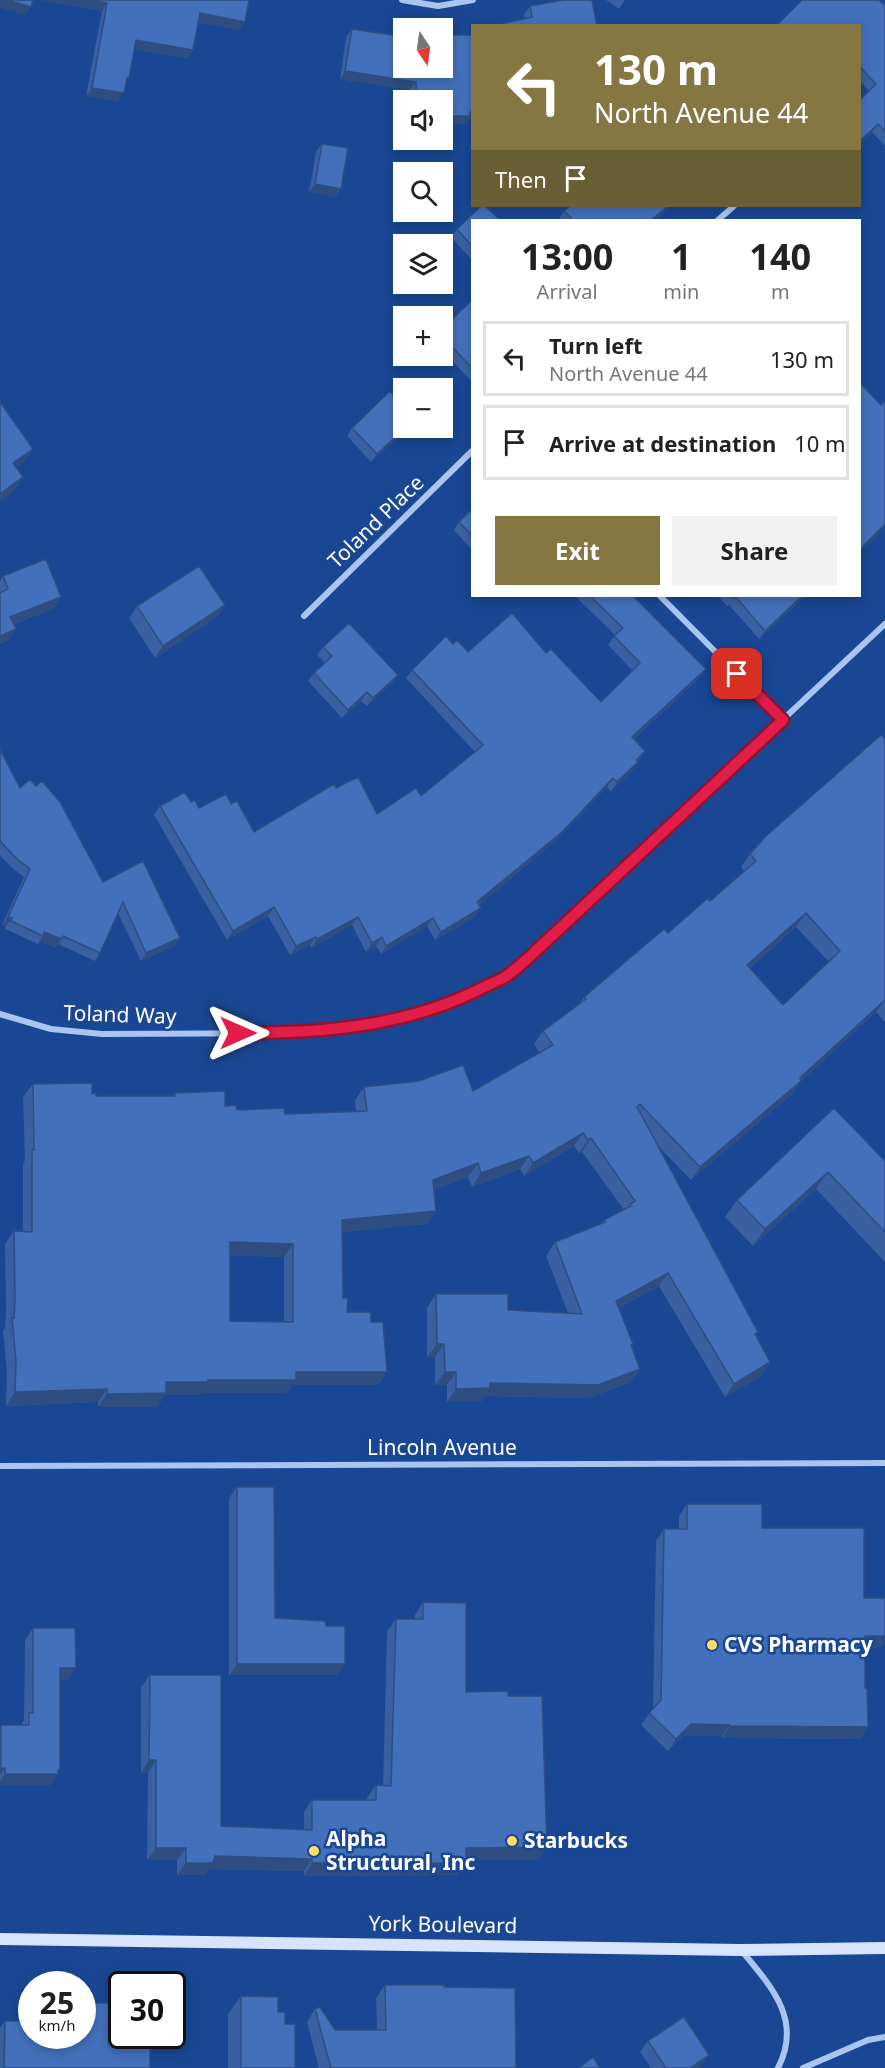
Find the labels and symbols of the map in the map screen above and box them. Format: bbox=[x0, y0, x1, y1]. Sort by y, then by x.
north arrow bbox=[393, 18, 453, 78]
street label: Toland Place bbox=[321, 468, 429, 574]
pin bbox=[711, 648, 762, 699]
street label: Toland Way bbox=[63, 998, 177, 1030]
position arrow bbox=[206, 1001, 270, 1065]
street label: Lincoln Avenue bbox=[367, 1433, 517, 1461]
place label: CVS Pharmacy bbox=[724, 1630, 873, 1658]
marker: CVS Pharmacy bbox=[705, 1638, 719, 1652]
place label: Alpha Structural, Inc bbox=[326, 1824, 475, 1876]
place label: Starbucks bbox=[524, 1826, 628, 1854]
marker: Starbucks bbox=[505, 1834, 519, 1848]
marker: Alpha Structural, Inc bbox=[307, 1844, 321, 1858]
street label: York Boulevard bbox=[368, 1909, 518, 1939]
speed limit sign: 30 bbox=[108, 1971, 186, 2049]

